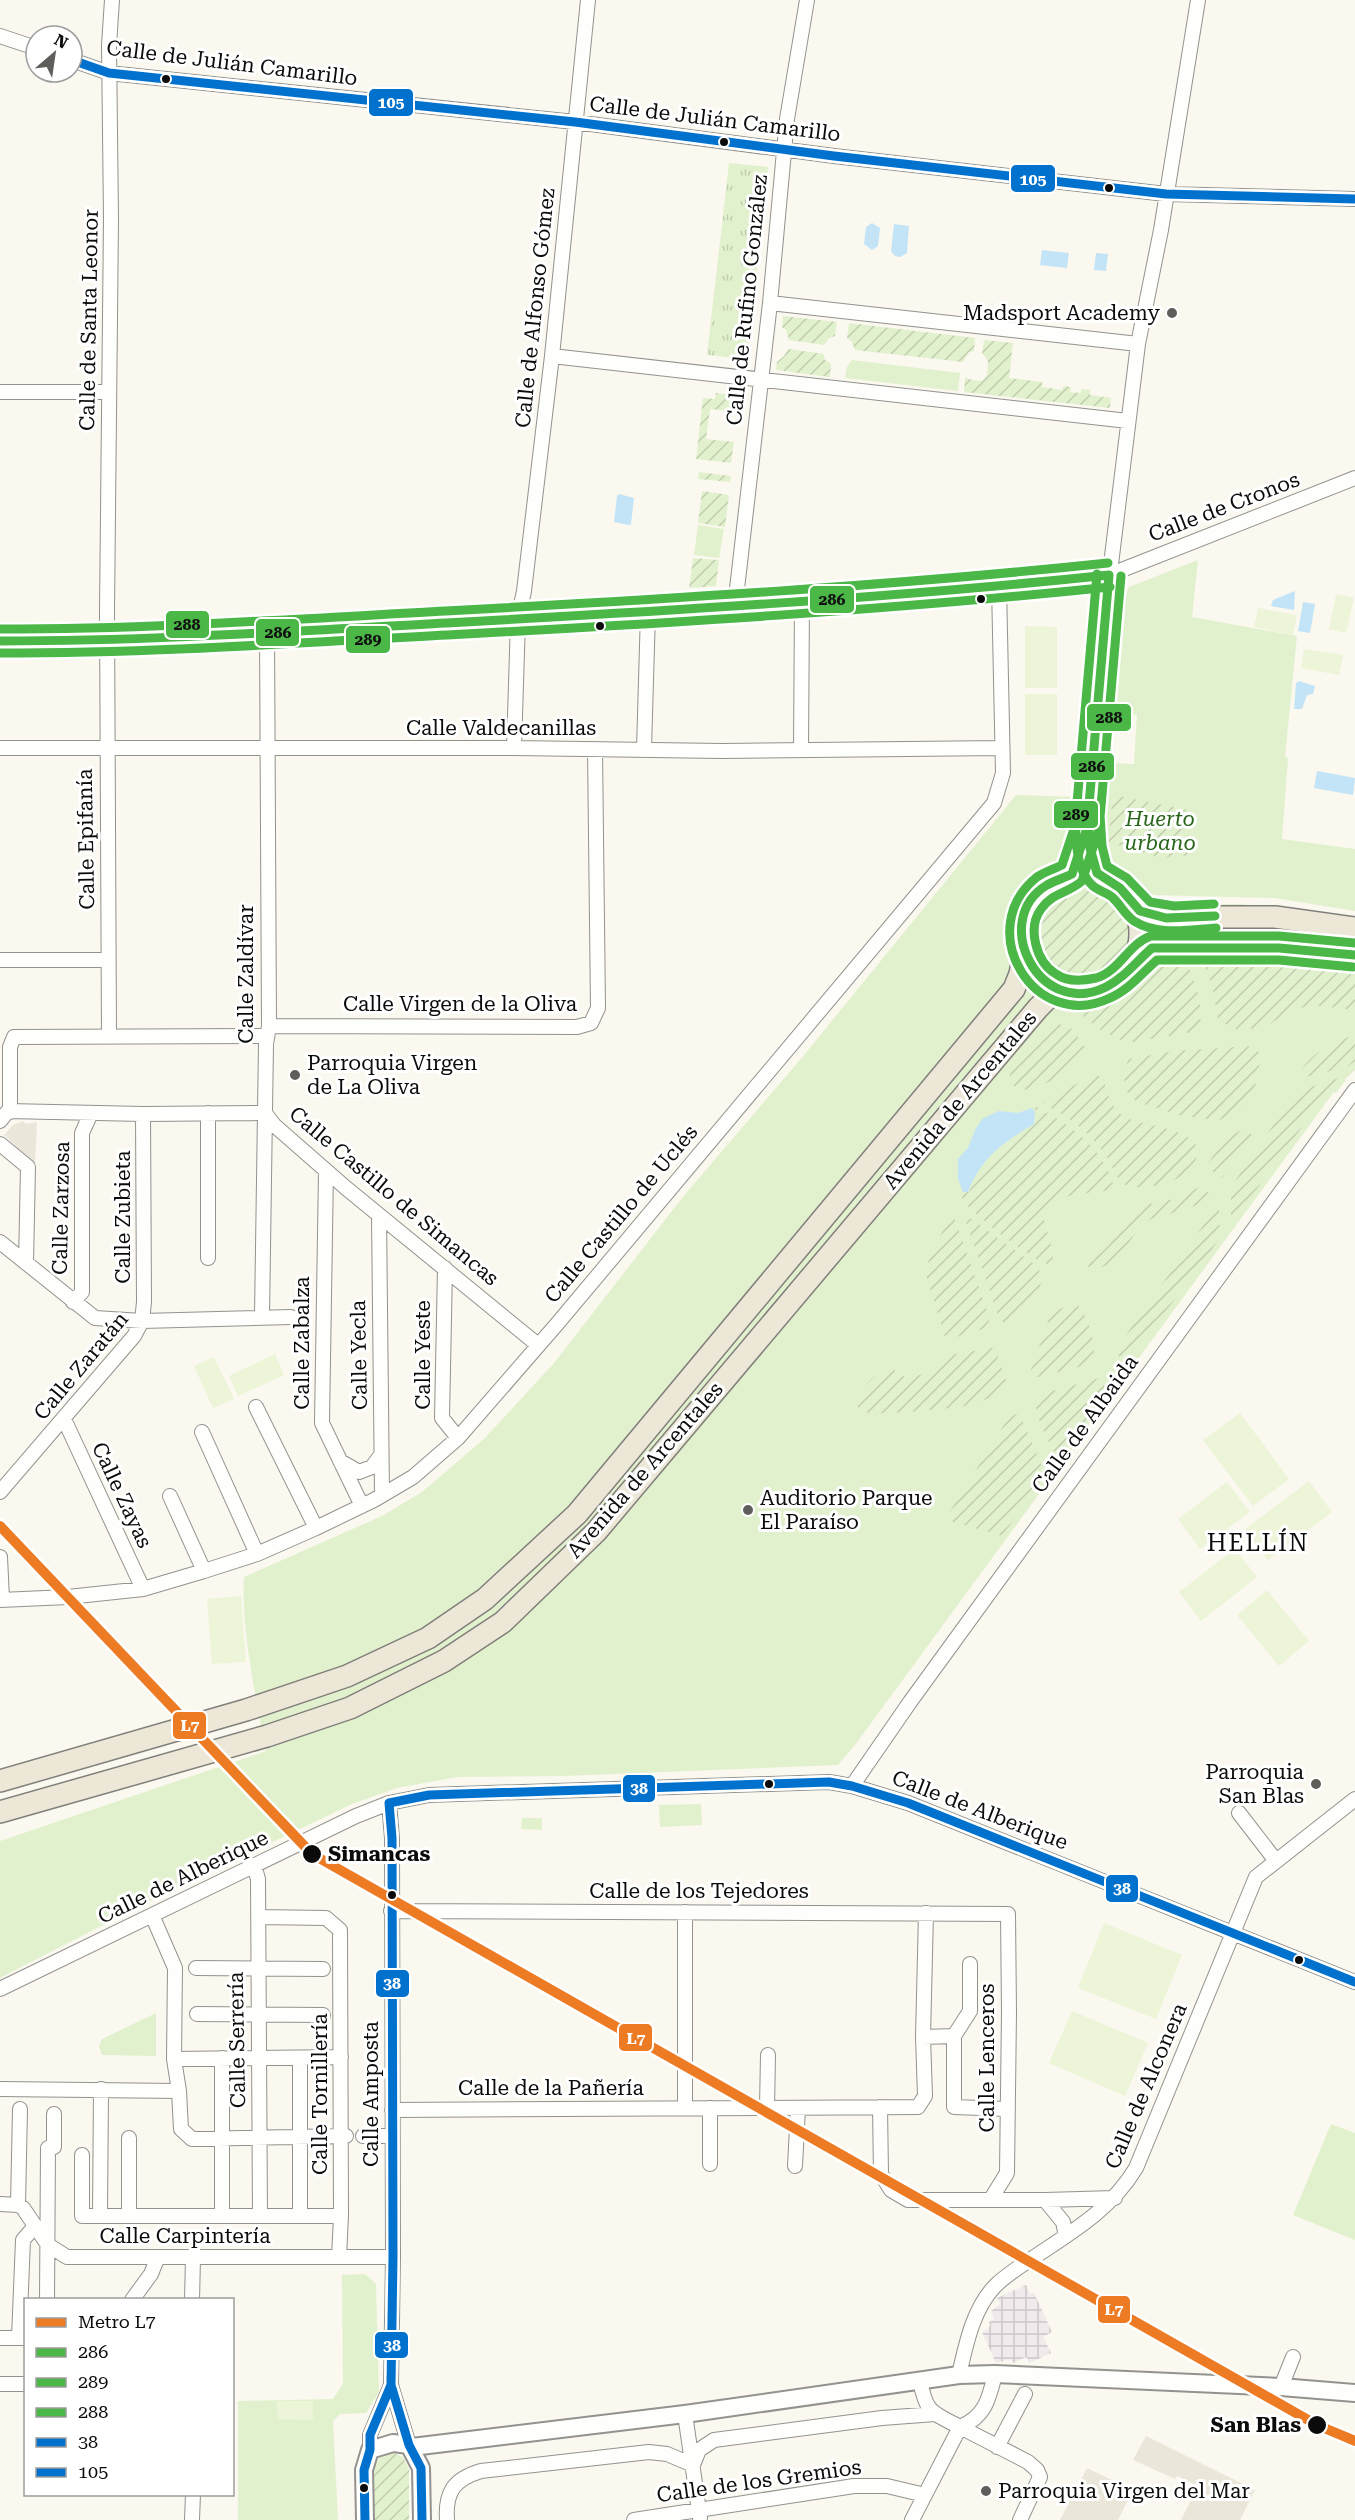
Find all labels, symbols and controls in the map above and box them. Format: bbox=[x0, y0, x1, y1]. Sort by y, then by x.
north arrow bbox=[24, 24, 84, 84]
text: N bbox=[51, 30, 71, 53]
street label: Calle de Julián Camarillo bbox=[105, 36, 359, 90]
unlabelled marker bbox=[160, 73, 172, 85]
line badge: 105 bbox=[368, 88, 414, 117]
street label: Calle de Julián Camarillo bbox=[588, 92, 842, 146]
text: 105 bbox=[378, 93, 404, 112]
unlabelled marker bbox=[718, 136, 730, 148]
line badge: 105 bbox=[1010, 164, 1056, 193]
text: 105 bbox=[1020, 170, 1046, 189]
street label: Calle de Rufino González bbox=[722, 173, 772, 427]
unlabelled marker bbox=[1103, 182, 1115, 194]
street label: Calle de Alfonso Gómez bbox=[510, 187, 560, 429]
street label: Calle de Santa Leonor bbox=[75, 209, 103, 431]
place label: Madsport Academy bbox=[963, 301, 1161, 325]
marker: Madsport Academy bbox=[1165, 306, 1179, 320]
street label: Calle de Cronos bbox=[1145, 467, 1303, 547]
line badge: 286 bbox=[809, 585, 855, 614]
text: 286 bbox=[819, 590, 845, 609]
unlabelled marker bbox=[975, 593, 987, 605]
line badge: 288 bbox=[165, 610, 210, 639]
text: 288 bbox=[174, 615, 200, 634]
line badge: 286 bbox=[255, 618, 300, 647]
unlabelled marker bbox=[594, 620, 606, 632]
text: 286 bbox=[265, 623, 291, 642]
line badge: 289 bbox=[345, 625, 391, 654]
text: 289 bbox=[355, 630, 381, 649]
line badge: 288 bbox=[1086, 703, 1132, 732]
text: 288 bbox=[1096, 708, 1122, 727]
street label: Calle Valdecanillas bbox=[406, 716, 596, 740]
line badge: 286 bbox=[1070, 752, 1115, 781]
text: 286 bbox=[1079, 757, 1105, 776]
street label: Calle Epifanía bbox=[73, 768, 99, 910]
line badge: 289 bbox=[1053, 800, 1099, 829]
text: 289 bbox=[1063, 805, 1089, 824]
park label: Huerto urbano bbox=[1124, 807, 1196, 855]
street label: Calle Zaldívar bbox=[234, 904, 258, 1044]
street label: Calle Virgen de la Oliva bbox=[343, 992, 578, 1016]
street label: Avenida de Arcentales bbox=[878, 1006, 1042, 1194]
place label: Parroquia Virgen de La Oliva bbox=[307, 1051, 478, 1099]
marker: Parroquia Virgen de La Oliva bbox=[288, 1068, 302, 1082]
street label: Calle Castillo de Simancas bbox=[285, 1101, 503, 1291]
street label: Calle Castillo de Uclés bbox=[540, 1120, 702, 1308]
street label: Calle Zarzosa bbox=[48, 1140, 74, 1275]
street label: Calle Zubieta bbox=[111, 1150, 135, 1284]
street label: Calle Zabalza bbox=[290, 1276, 314, 1410]
street label: Calle Yecla bbox=[346, 1299, 372, 1410]
street label: Calle Yeste bbox=[411, 1300, 435, 1410]
street label: Calle Zaratán bbox=[29, 1307, 133, 1425]
street label: Calle de Albaida bbox=[1027, 1350, 1143, 1498]
street label: Avenida de Arcentales bbox=[562, 1377, 728, 1563]
street label: Calle Zayas bbox=[87, 1438, 157, 1552]
place label: Auditorio Parque El Paraíso bbox=[760, 1486, 933, 1534]
marker: Auditorio Parque El Paraíso bbox=[741, 1503, 755, 1517]
district label: HELLÍN bbox=[1207, 1528, 1309, 1557]
line badge: L7 bbox=[172, 1711, 207, 1740]
text: L7 bbox=[180, 1716, 200, 1735]
place label: Parroquia San Blas bbox=[1205, 1760, 1305, 1808]
street label: Calle de Alberique bbox=[889, 1765, 1071, 1855]
line badge: 38 bbox=[622, 1774, 656, 1803]
marker: Parroquia San Blas bbox=[1309, 1777, 1323, 1791]
unlabelled marker bbox=[763, 1778, 775, 1790]
text: 38 bbox=[630, 1779, 648, 1798]
street label: Calle de Alberique bbox=[94, 1825, 272, 1929]
place label: Simancas bbox=[328, 1842, 430, 1866]
marker: Simancas bbox=[301, 1843, 323, 1865]
line badge: 38 bbox=[1105, 1874, 1139, 1903]
street label: Calle de los Tejedores bbox=[589, 1879, 809, 1903]
text: 38 bbox=[1113, 1879, 1131, 1898]
unlabelled marker bbox=[386, 1889, 398, 1901]
unlabelled marker bbox=[1293, 1954, 1305, 1966]
line badge: 38 bbox=[375, 1969, 410, 1998]
street label: Calle Serrería bbox=[224, 1971, 250, 2108]
text: 38 bbox=[383, 1974, 401, 1993]
street label: Calle Lenceros bbox=[975, 1983, 999, 2133]
street label: Calle de Alconera bbox=[1100, 1999, 1192, 2172]
street label: Calle Tornillería bbox=[308, 2012, 332, 2175]
street label: Calle Amposta bbox=[359, 2020, 383, 2167]
line badge: L7 bbox=[618, 2023, 653, 2052]
text: L7 bbox=[626, 2029, 646, 2048]
street label: Calle de la Pañería bbox=[458, 2076, 645, 2100]
street label: Calle Carpintería bbox=[99, 2224, 271, 2248]
line badge: L7 bbox=[1097, 2295, 1131, 2324]
legend bbox=[24, 2298, 234, 2496]
text: L7 bbox=[1104, 2300, 1124, 2319]
text: Metro L7 bbox=[78, 2311, 156, 2332]
line badge: 38 bbox=[374, 2331, 409, 2359]
text: 38 bbox=[383, 2336, 401, 2355]
text: 286 bbox=[78, 2341, 108, 2362]
text: 289 bbox=[78, 2371, 108, 2392]
text: 288 bbox=[78, 2401, 108, 2422]
place label: San Blas bbox=[1211, 2413, 1301, 2437]
marker: San Blas bbox=[1306, 2414, 1328, 2436]
text: 38 bbox=[78, 2431, 98, 2452]
street label: Calle de los Gremios bbox=[655, 2455, 863, 2507]
text: 105 bbox=[78, 2461, 108, 2482]
place label: Parroquia Virgen del Mar bbox=[998, 2479, 1250, 2503]
unlabelled marker bbox=[358, 2482, 370, 2494]
marker: Parroquia Virgen del Mar bbox=[979, 2484, 993, 2498]

